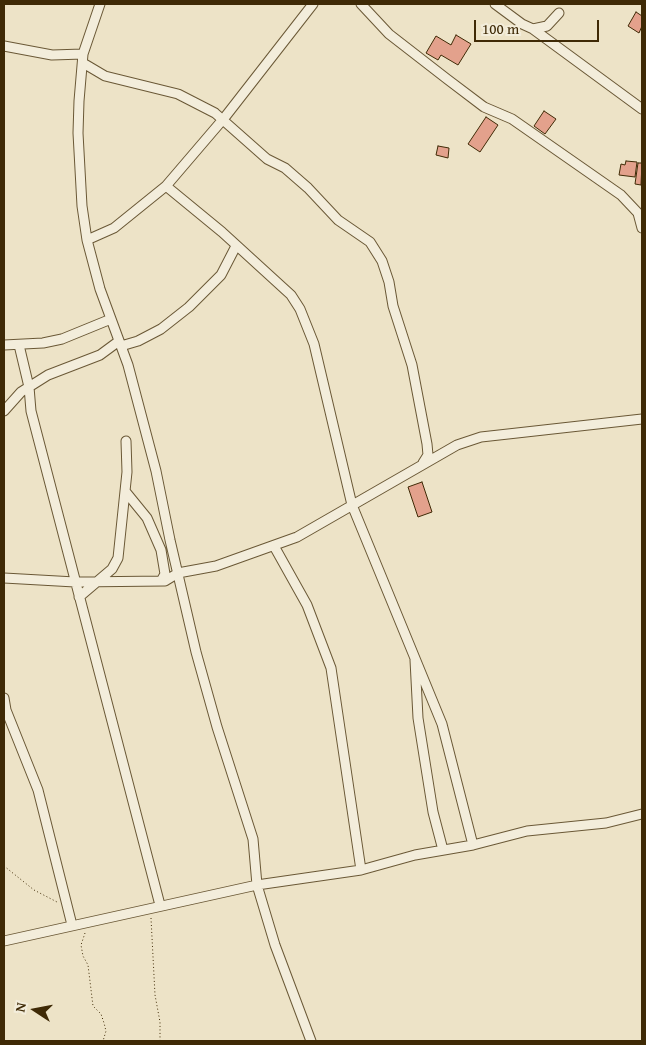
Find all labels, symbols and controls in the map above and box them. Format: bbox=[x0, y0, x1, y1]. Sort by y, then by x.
scale bar bbox=[476, 10, 601, 42]
text: 100 m bbox=[482, 18, 519, 39]
north arrow bbox=[10, 985, 60, 1035]
text: N bbox=[10, 1001, 31, 1014]

